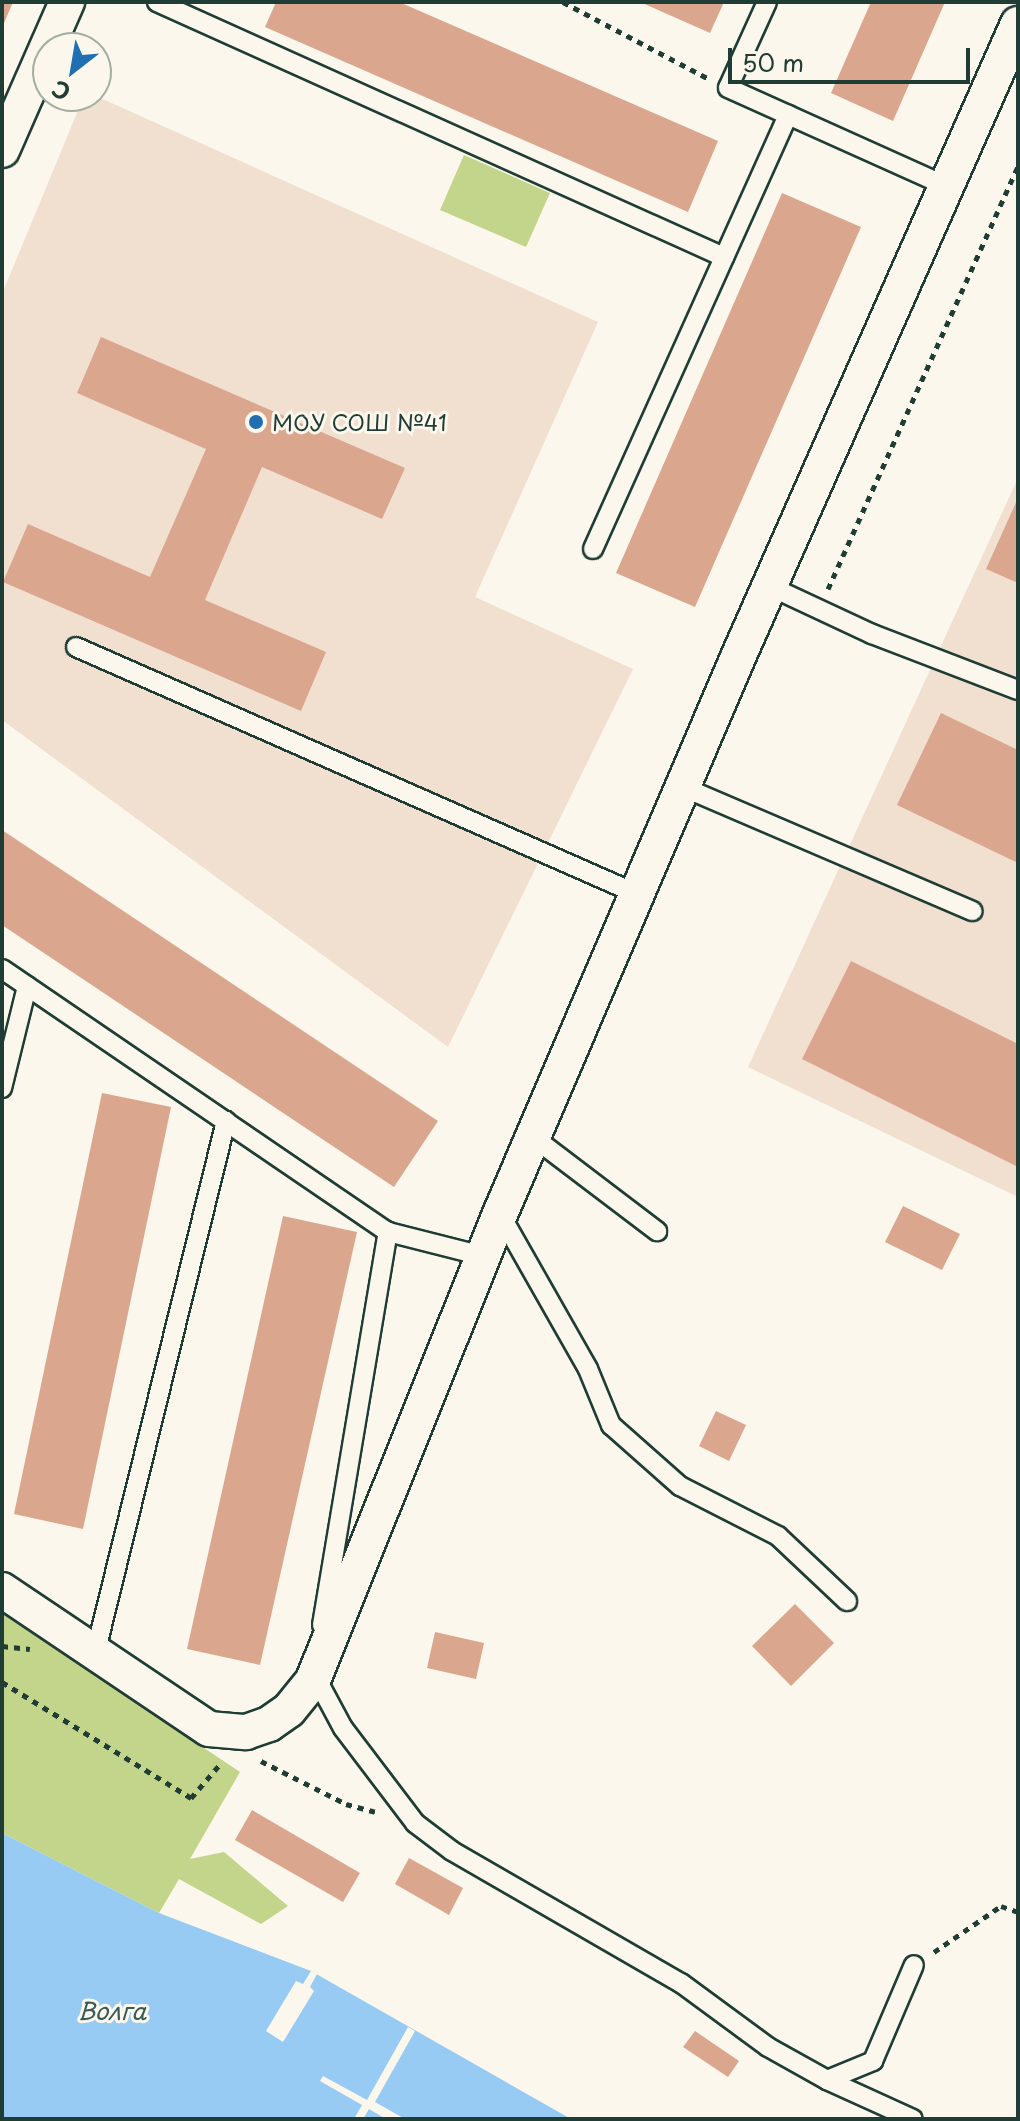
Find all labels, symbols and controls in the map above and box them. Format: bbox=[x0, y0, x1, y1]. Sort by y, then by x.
north arrow bbox=[32, 32, 112, 112]
scale bar bbox=[732, 32, 974, 82]
text: 50 m bbox=[742, 44, 804, 80]
text: С bbox=[45, 73, 76, 110]
place label: МОУ СОШ №41 bbox=[272, 409, 448, 435]
marker: МОУ СОШ №41 bbox=[247, 413, 265, 431]
water label: Волга bbox=[78, 1997, 146, 2025]

